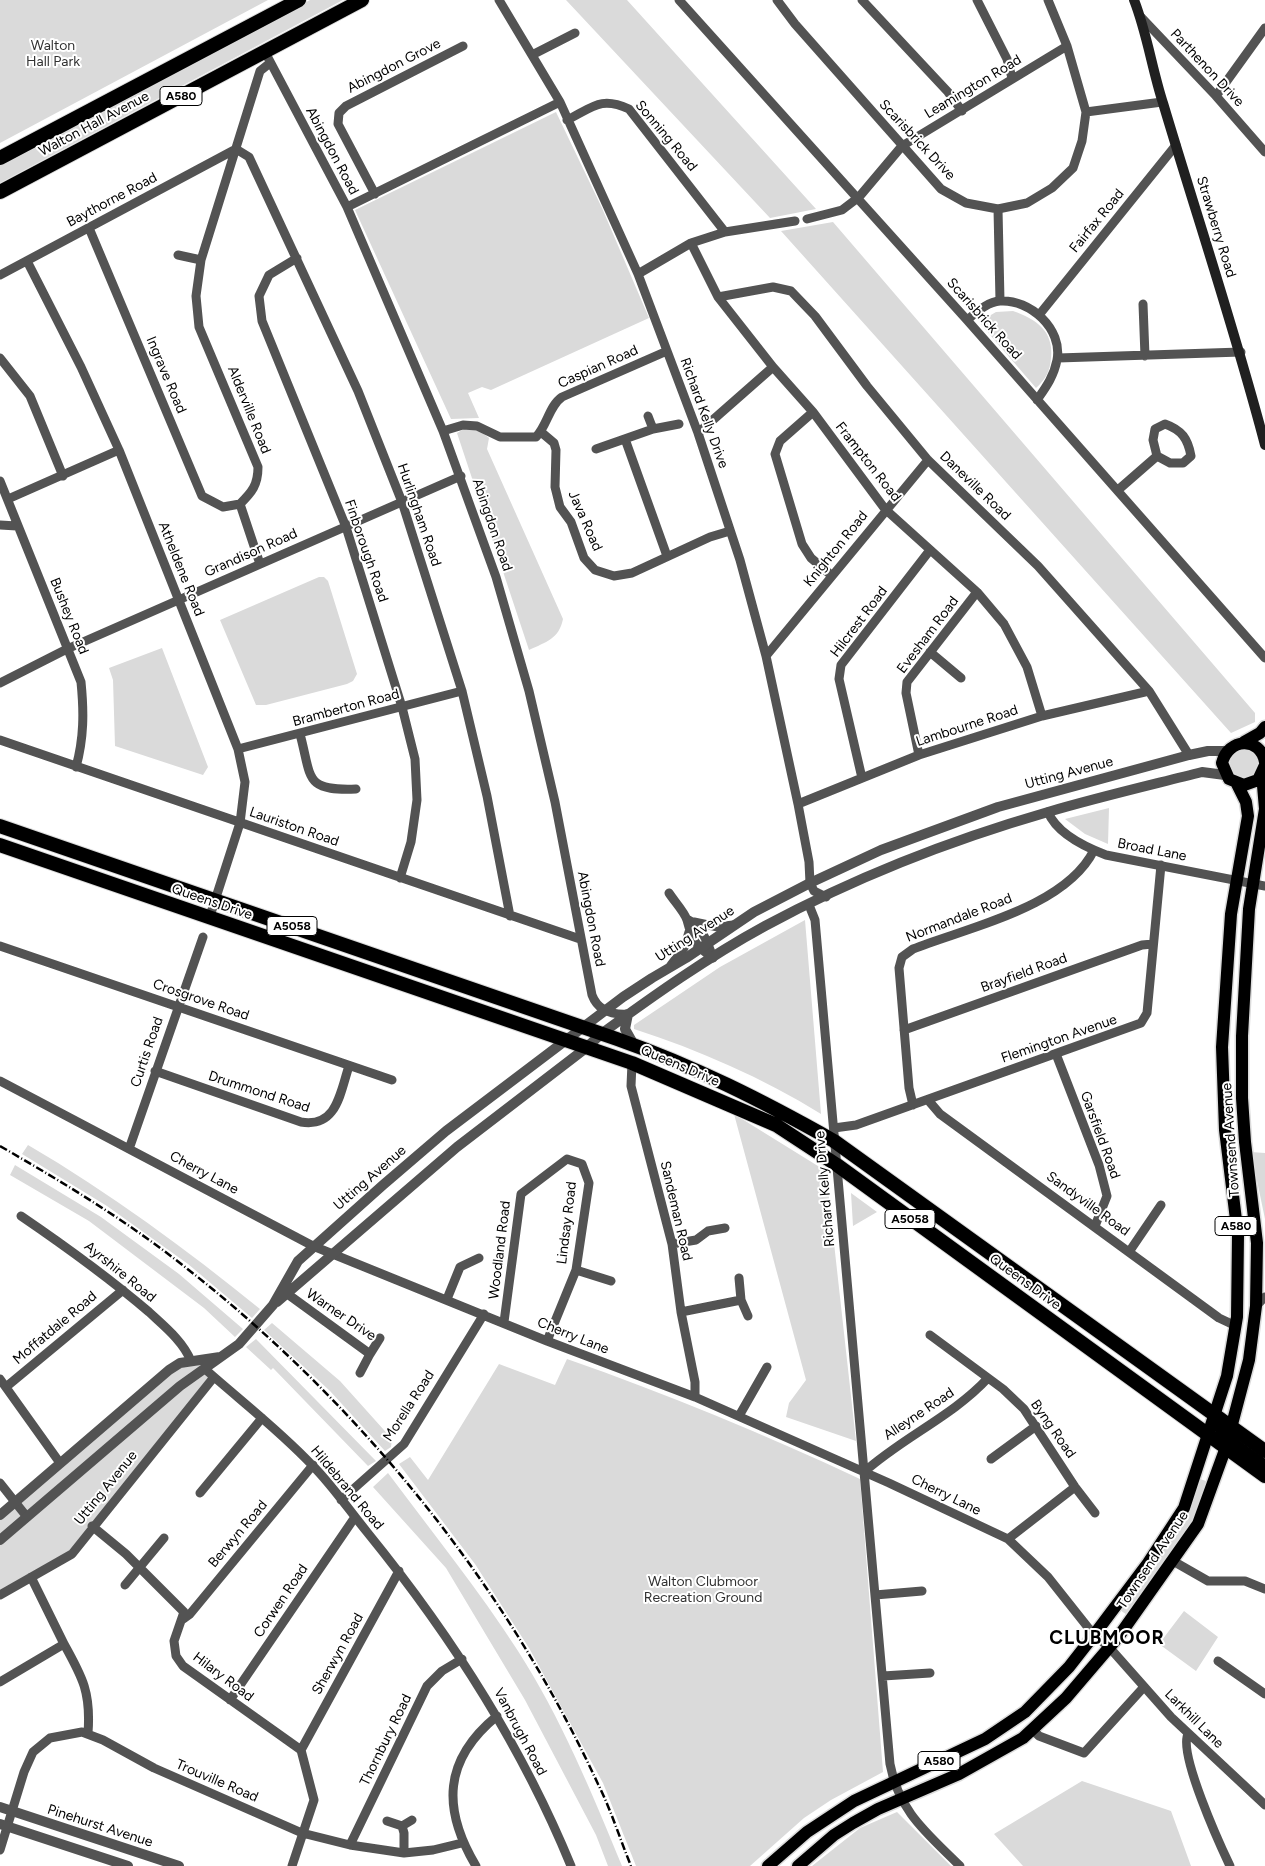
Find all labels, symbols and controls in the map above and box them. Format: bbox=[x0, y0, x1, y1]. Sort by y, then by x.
street label: Parthenon Drive bbox=[1167, 26, 1247, 110]
street label: Abingdon Grove bbox=[344, 35, 444, 97]
park label: Walton Hall Park bbox=[26, 38, 80, 70]
street label: Leamington Road bbox=[921, 51, 1025, 123]
road number: A580 bbox=[160, 86, 202, 105]
street label: Walton Hall Avenue bbox=[36, 88, 152, 160]
street label: Scarisbrick Drive bbox=[875, 96, 959, 184]
street label: Sonning Road bbox=[632, 97, 700, 175]
street label: Abingdon Road bbox=[302, 104, 362, 198]
street label: Baythorne Road bbox=[64, 169, 160, 231]
street label: Strawberry Road bbox=[1193, 174, 1239, 280]
street label: Fairfax Road bbox=[1066, 186, 1128, 256]
street label: Scarisbrick Road bbox=[943, 275, 1025, 363]
street label: Ingrave Road bbox=[142, 334, 190, 416]
street label: Caspian Road bbox=[555, 342, 641, 392]
street label: Richard Kelly Drive bbox=[676, 355, 732, 471]
street label: Alderville Road bbox=[224, 364, 274, 456]
street label: Frampton Road bbox=[832, 419, 904, 505]
street label: Daneville Road bbox=[936, 448, 1014, 524]
street label: Hurlingham Road bbox=[393, 461, 445, 569]
street label: Abingdon Road bbox=[468, 477, 516, 573]
street label: Java Road bbox=[564, 488, 606, 554]
street label: Finborough Road bbox=[341, 498, 391, 604]
street label: Knighton Road bbox=[800, 508, 872, 590]
street label: Atheldene Road bbox=[154, 519, 208, 619]
street label: Grandison Road bbox=[202, 525, 300, 581]
street label: Bushey Road bbox=[46, 575, 92, 657]
street label: Hilcrest Road bbox=[827, 583, 891, 661]
street label: Evesham Road bbox=[894, 593, 962, 677]
street label: Bramberton Road bbox=[291, 686, 401, 730]
street label: Lambourne Road bbox=[914, 702, 1020, 750]
street label: Utting Avenue bbox=[1023, 753, 1115, 793]
street label: Lauriston Road bbox=[247, 804, 341, 850]
street label: Broad Lane bbox=[1116, 835, 1188, 865]
street label: Abingdon Road bbox=[574, 870, 608, 968]
street label: Queens Drive bbox=[169, 880, 255, 924]
street label: Normandale Road bbox=[904, 890, 1014, 946]
street label: Utting Avenue bbox=[652, 902, 738, 966]
road number: A5058 bbox=[267, 916, 317, 936]
street label: Brayfield Road bbox=[979, 950, 1069, 996]
street label: Crosgrove Road bbox=[151, 976, 251, 1024]
street label: Flemington Avenue bbox=[999, 1011, 1119, 1067]
street label: Curtis Road bbox=[127, 1015, 167, 1089]
street label: Queens Drive bbox=[638, 1042, 722, 1090]
street label: Drummond Road bbox=[206, 1068, 312, 1116]
street label: Townsend Avenue bbox=[1219, 1082, 1243, 1198]
street label: Garsfield Road bbox=[1076, 1089, 1124, 1181]
street label: Richard Kelly Drive bbox=[812, 1130, 838, 1248]
street label: Utting Avenue bbox=[330, 1142, 410, 1214]
street label: Cherry Lane bbox=[167, 1148, 241, 1198]
street label: Sandeman Road bbox=[656, 1159, 696, 1263]
street label: Sandyville Road bbox=[1043, 1168, 1133, 1240]
street label: Lindsay Road bbox=[554, 1181, 580, 1265]
street label: Woodland Road bbox=[486, 1200, 514, 1300]
road number: A5058 bbox=[885, 1210, 935, 1228]
road number: A580 bbox=[1215, 1216, 1257, 1236]
street label: Ayrshire Road bbox=[81, 1238, 159, 1306]
street label: Queens Drive bbox=[986, 1250, 1064, 1314]
street label: Warner Drive bbox=[303, 1285, 379, 1345]
street label: Moffatdale Road bbox=[10, 1288, 100, 1368]
street label: Cherry Lane bbox=[535, 1314, 611, 1358]
street label: Morella Road bbox=[380, 1367, 438, 1445]
street label: Alleyne Road bbox=[880, 1384, 958, 1444]
street label: Byng Road bbox=[1027, 1396, 1079, 1462]
street label: Hildebrand Road bbox=[307, 1443, 387, 1533]
street label: Utting Avenue bbox=[71, 1448, 141, 1528]
street label: Cherry Lane bbox=[908, 1471, 984, 1519]
street label: Berwyn Road bbox=[205, 1497, 271, 1571]
street label: Townsend Avenue bbox=[1114, 1508, 1192, 1612]
street label: Corwen Road bbox=[250, 1561, 312, 1641]
park label: Walton Clubmoor Recreation Ground bbox=[644, 1574, 762, 1606]
street label: Sherwyn Road bbox=[309, 1610, 367, 1698]
district label: CLUBMOOR bbox=[1048, 1627, 1166, 1649]
street label: Hilary Road bbox=[189, 1649, 257, 1705]
street label: Vanbrugh Road bbox=[490, 1685, 550, 1779]
street label: Larkhill Lane bbox=[1161, 1686, 1227, 1752]
street label: Thornbury Road bbox=[357, 1691, 415, 1789]
road number: A580 bbox=[918, 1752, 960, 1770]
street label: Trouville Road bbox=[173, 1756, 261, 1806]
street label: Pinehurst Avenue bbox=[45, 1801, 155, 1851]

